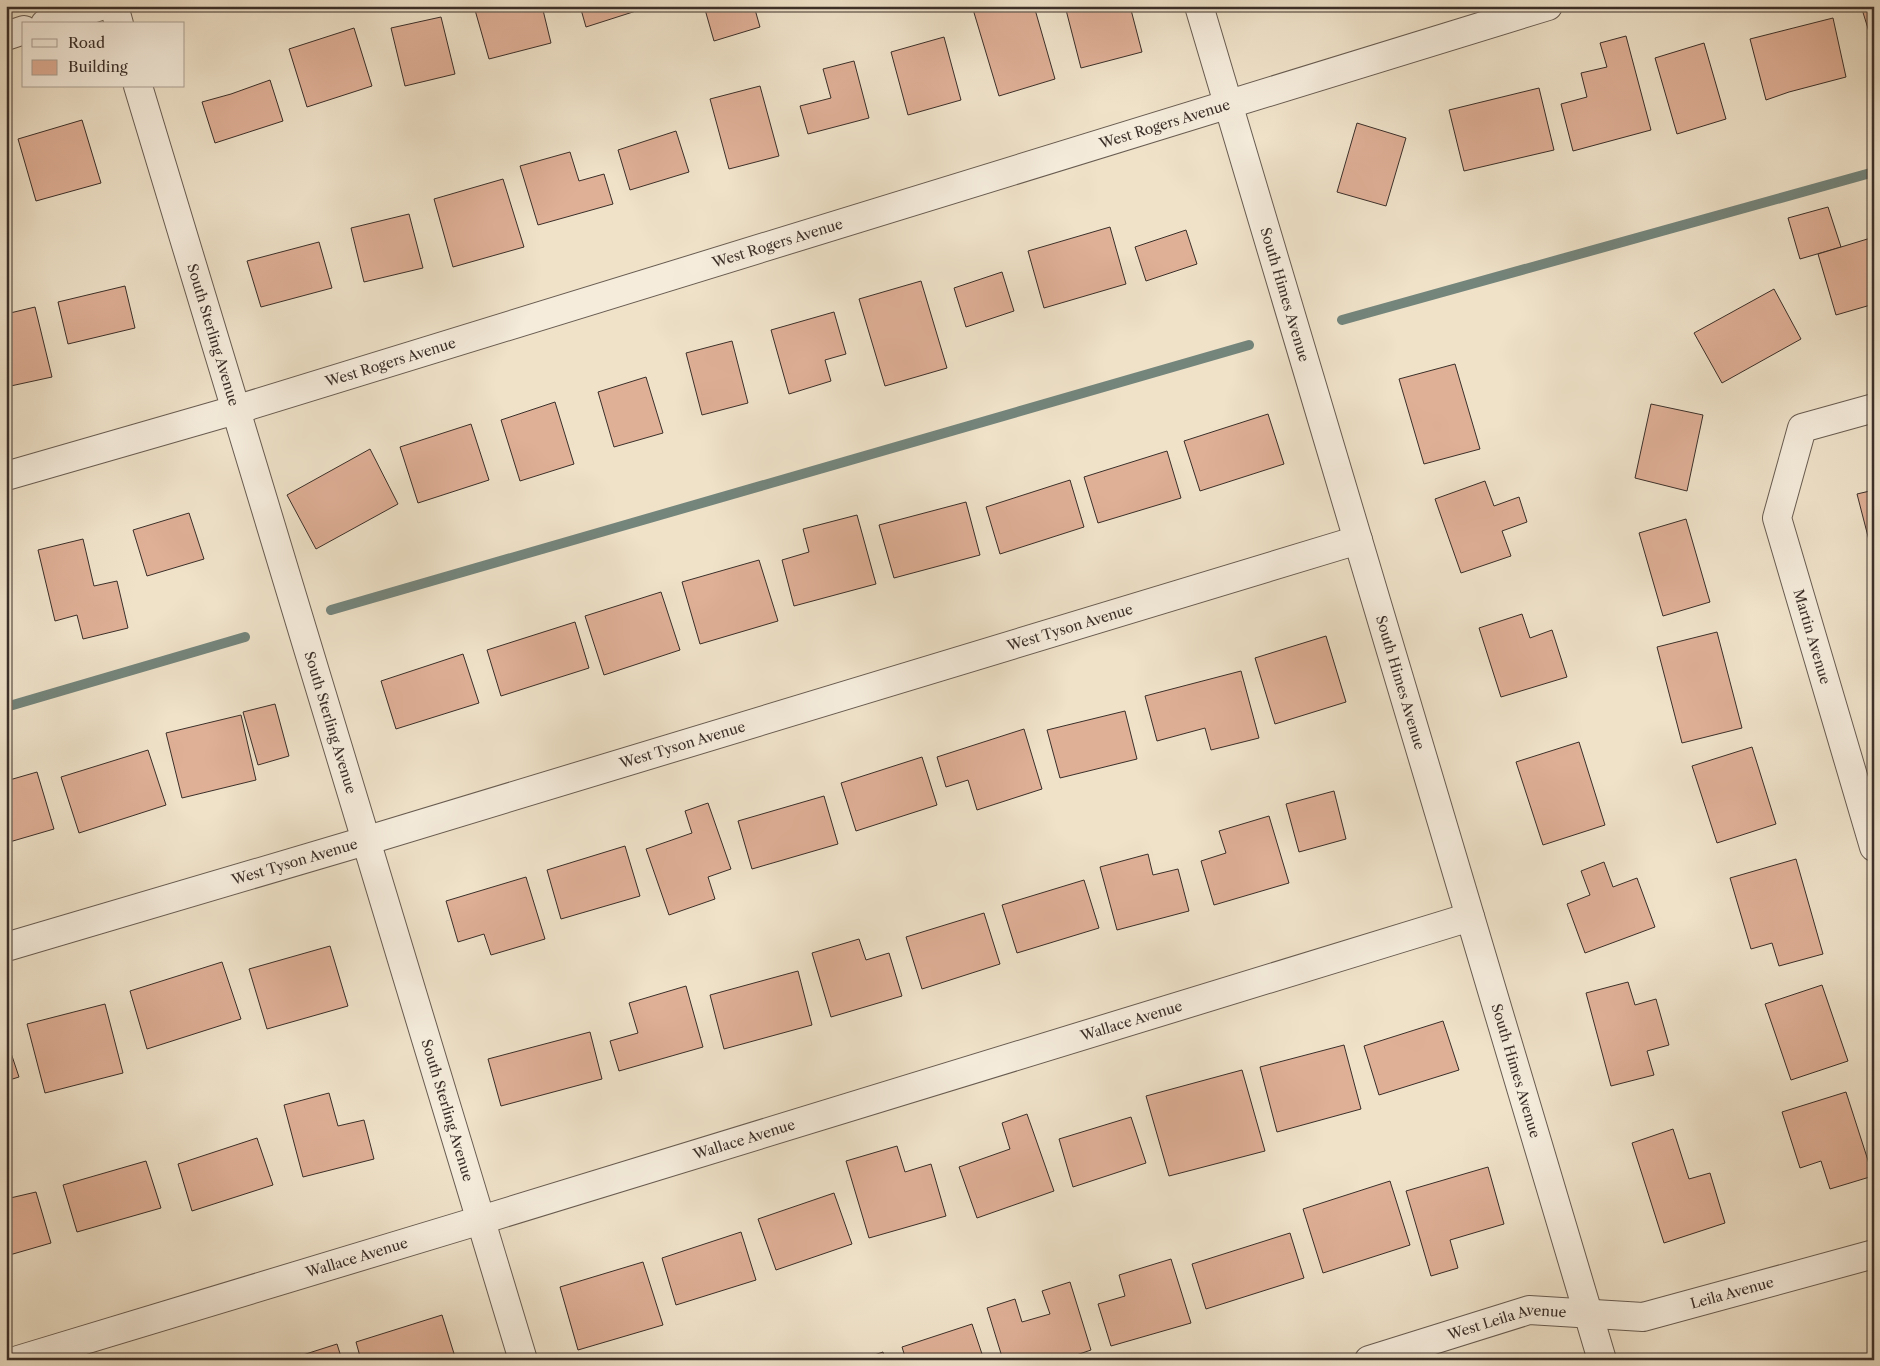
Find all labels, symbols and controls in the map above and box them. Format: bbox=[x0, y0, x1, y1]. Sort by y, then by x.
legend bbox=[22, 22, 185, 88]
text: Road bbox=[68, 33, 105, 52]
text: Building bbox=[68, 57, 128, 76]
street label: West Rogers Avenue bbox=[1096, 95, 1232, 153]
street label: West Rogers Avenue bbox=[709, 214, 845, 272]
street label: South Himes Avenue bbox=[1256, 225, 1313, 364]
street label: South Sterling Avenue bbox=[183, 262, 243, 408]
street label: West Rogers Avenue bbox=[322, 334, 458, 391]
street label: Martin Avenue bbox=[1789, 587, 1835, 687]
street label: West Tyson Avenue bbox=[1004, 600, 1135, 655]
street label: South Himes Avenue bbox=[1372, 613, 1429, 752]
street label: South Sterling Avenue bbox=[300, 649, 360, 796]
street label: West Tyson Avenue bbox=[616, 717, 748, 773]
street label: West Tyson Avenue bbox=[229, 835, 360, 889]
street label: Wallace Avenue bbox=[1077, 997, 1185, 1045]
street label: South Himes Avenue bbox=[1487, 1002, 1544, 1140]
street label: South Sterling Avenue bbox=[418, 1037, 478, 1184]
street label: Wallace Avenue bbox=[690, 1115, 797, 1164]
street label: Wallace Avenue bbox=[303, 1234, 410, 1282]
street label: Leila Avenue bbox=[1688, 1273, 1776, 1313]
street label: West Leila Avenue bbox=[1444, 1301, 1567, 1344]

